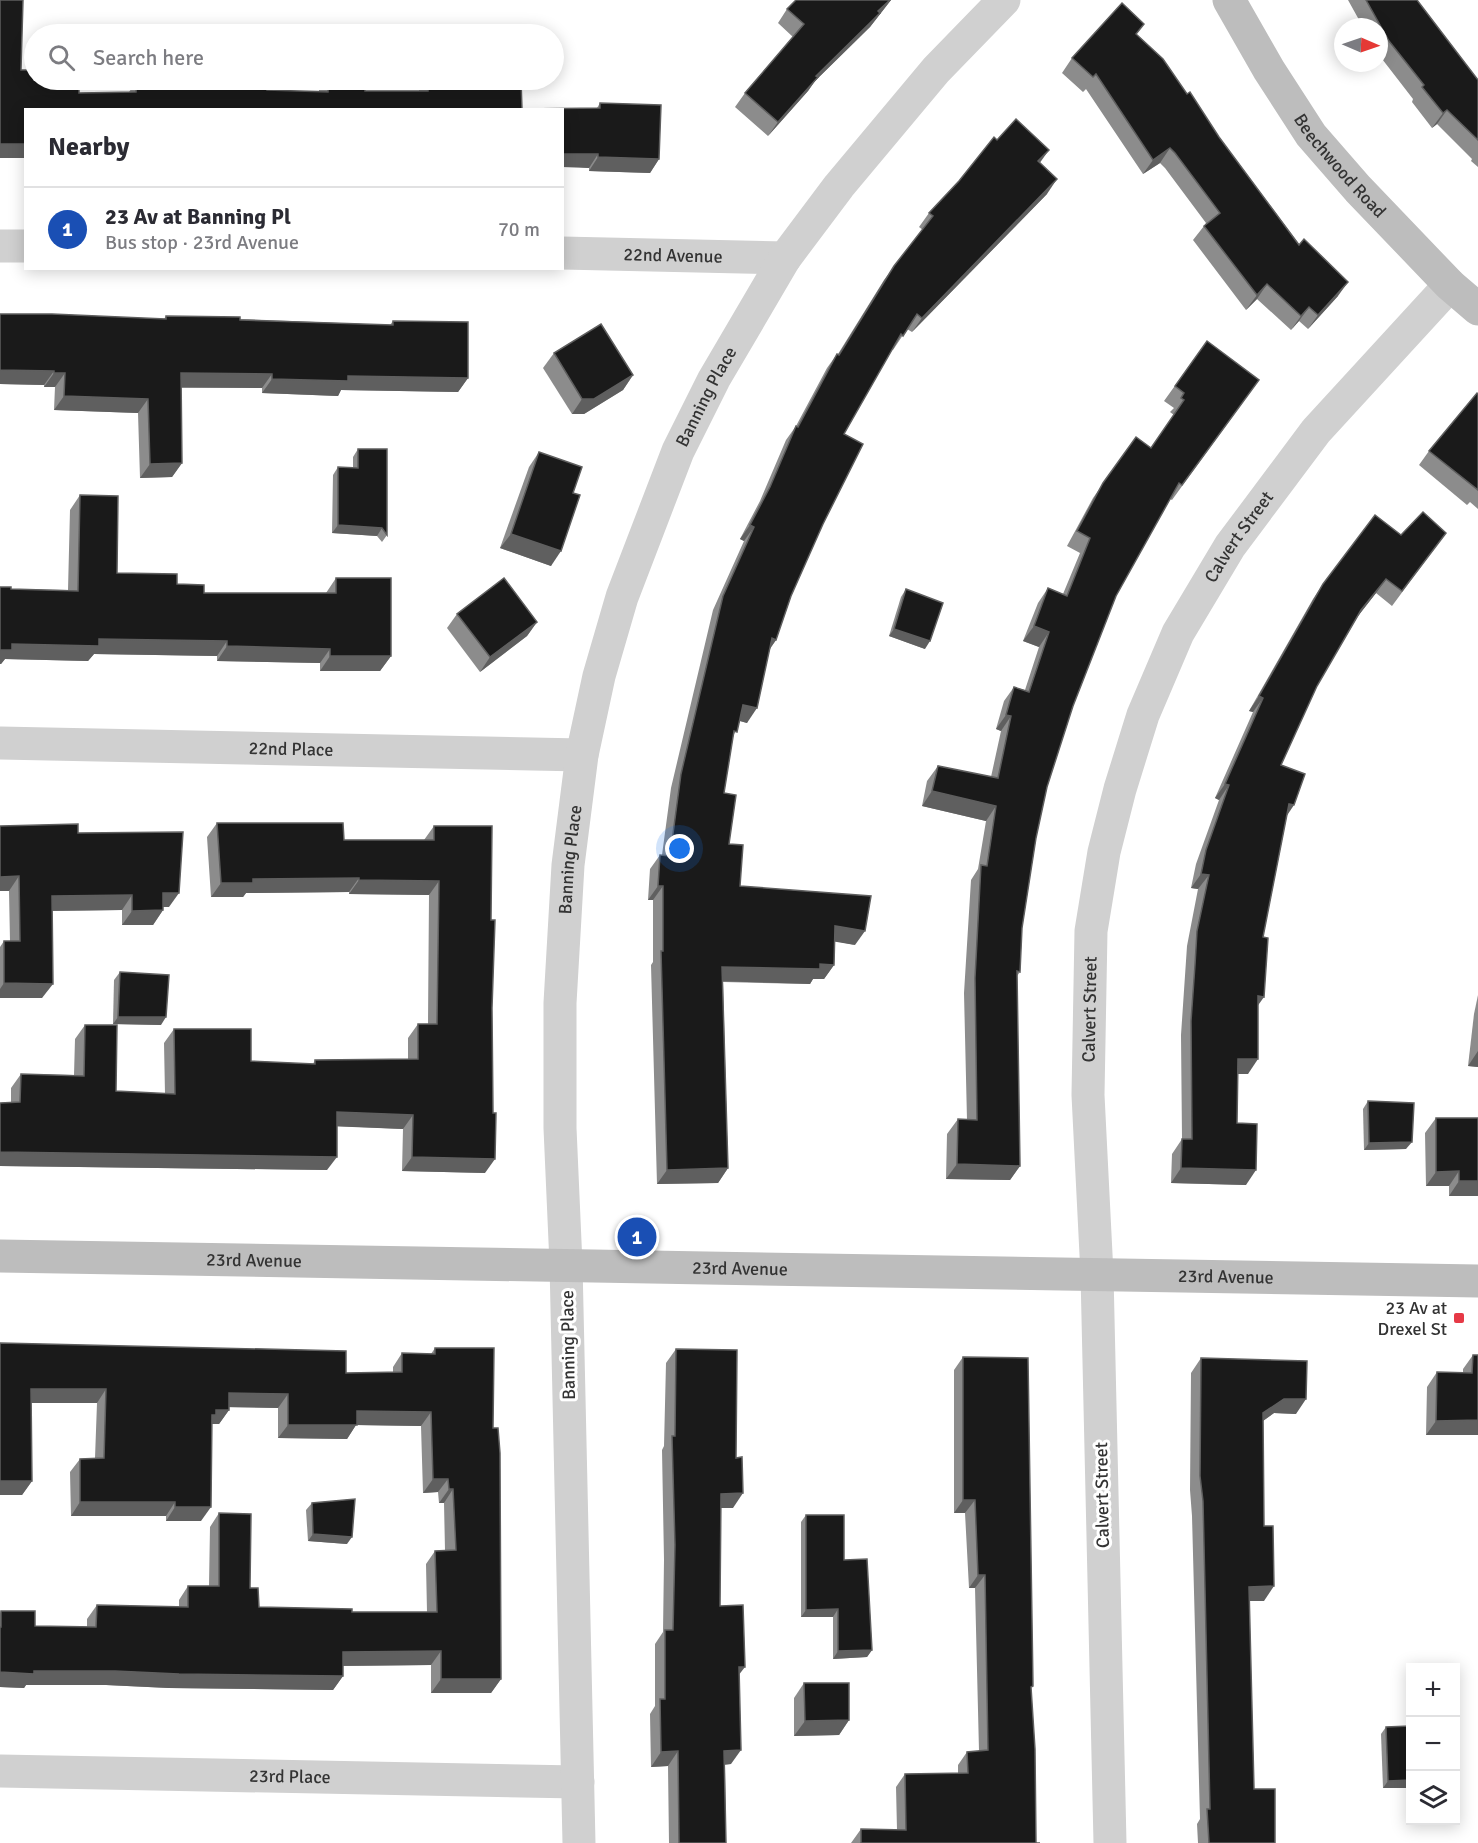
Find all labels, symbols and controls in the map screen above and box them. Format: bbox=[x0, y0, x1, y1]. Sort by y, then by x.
north arrow bbox=[1334, 18, 1388, 72]
search box bbox=[24, 24, 564, 90]
icon: search bbox=[45, 41, 78, 74]
text: Search here bbox=[93, 44, 204, 71]
street label: Beechwood Road bbox=[1289, 109, 1391, 222]
text: Nearby bbox=[48, 131, 129, 163]
text: 23 Av at Banning Pl bbox=[105, 203, 291, 230]
text: 1 bbox=[62, 217, 73, 242]
text: 70 m bbox=[498, 217, 540, 242]
text: Bus stop · 23rd Avenue bbox=[105, 230, 299, 255]
street label: 22nd Avenue bbox=[623, 243, 723, 268]
street label: Banning Place bbox=[671, 343, 742, 450]
street label: Calvert Street bbox=[1200, 487, 1278, 586]
street label: 22nd Place bbox=[248, 737, 334, 761]
street label: Banning Place bbox=[554, 804, 587, 915]
your location bbox=[665, 834, 694, 863]
street label: Calvert Street bbox=[1078, 956, 1102, 1063]
pin: 1 bbox=[618, 1214, 656, 1260]
street label: 23rd Avenue bbox=[206, 1248, 302, 1272]
street label: 23rd Avenue bbox=[692, 1257, 788, 1280]
street label: 23rd Avenue bbox=[1178, 1265, 1274, 1289]
street label: Banning Place bbox=[556, 1290, 580, 1400]
place label: 23 Av at Drexel St bbox=[1378, 1297, 1447, 1340]
marker: 23 Av at Drexel St bbox=[1452, 1311, 1466, 1325]
street label: Calvert Street bbox=[1090, 1442, 1114, 1548]
map controls bbox=[1406, 1663, 1460, 1825]
button: + bbox=[1406, 1663, 1460, 1717]
button: − bbox=[1406, 1717, 1460, 1771]
street label: 23rd Place bbox=[249, 1765, 331, 1788]
button: layers bbox=[1406, 1771, 1460, 1825]

